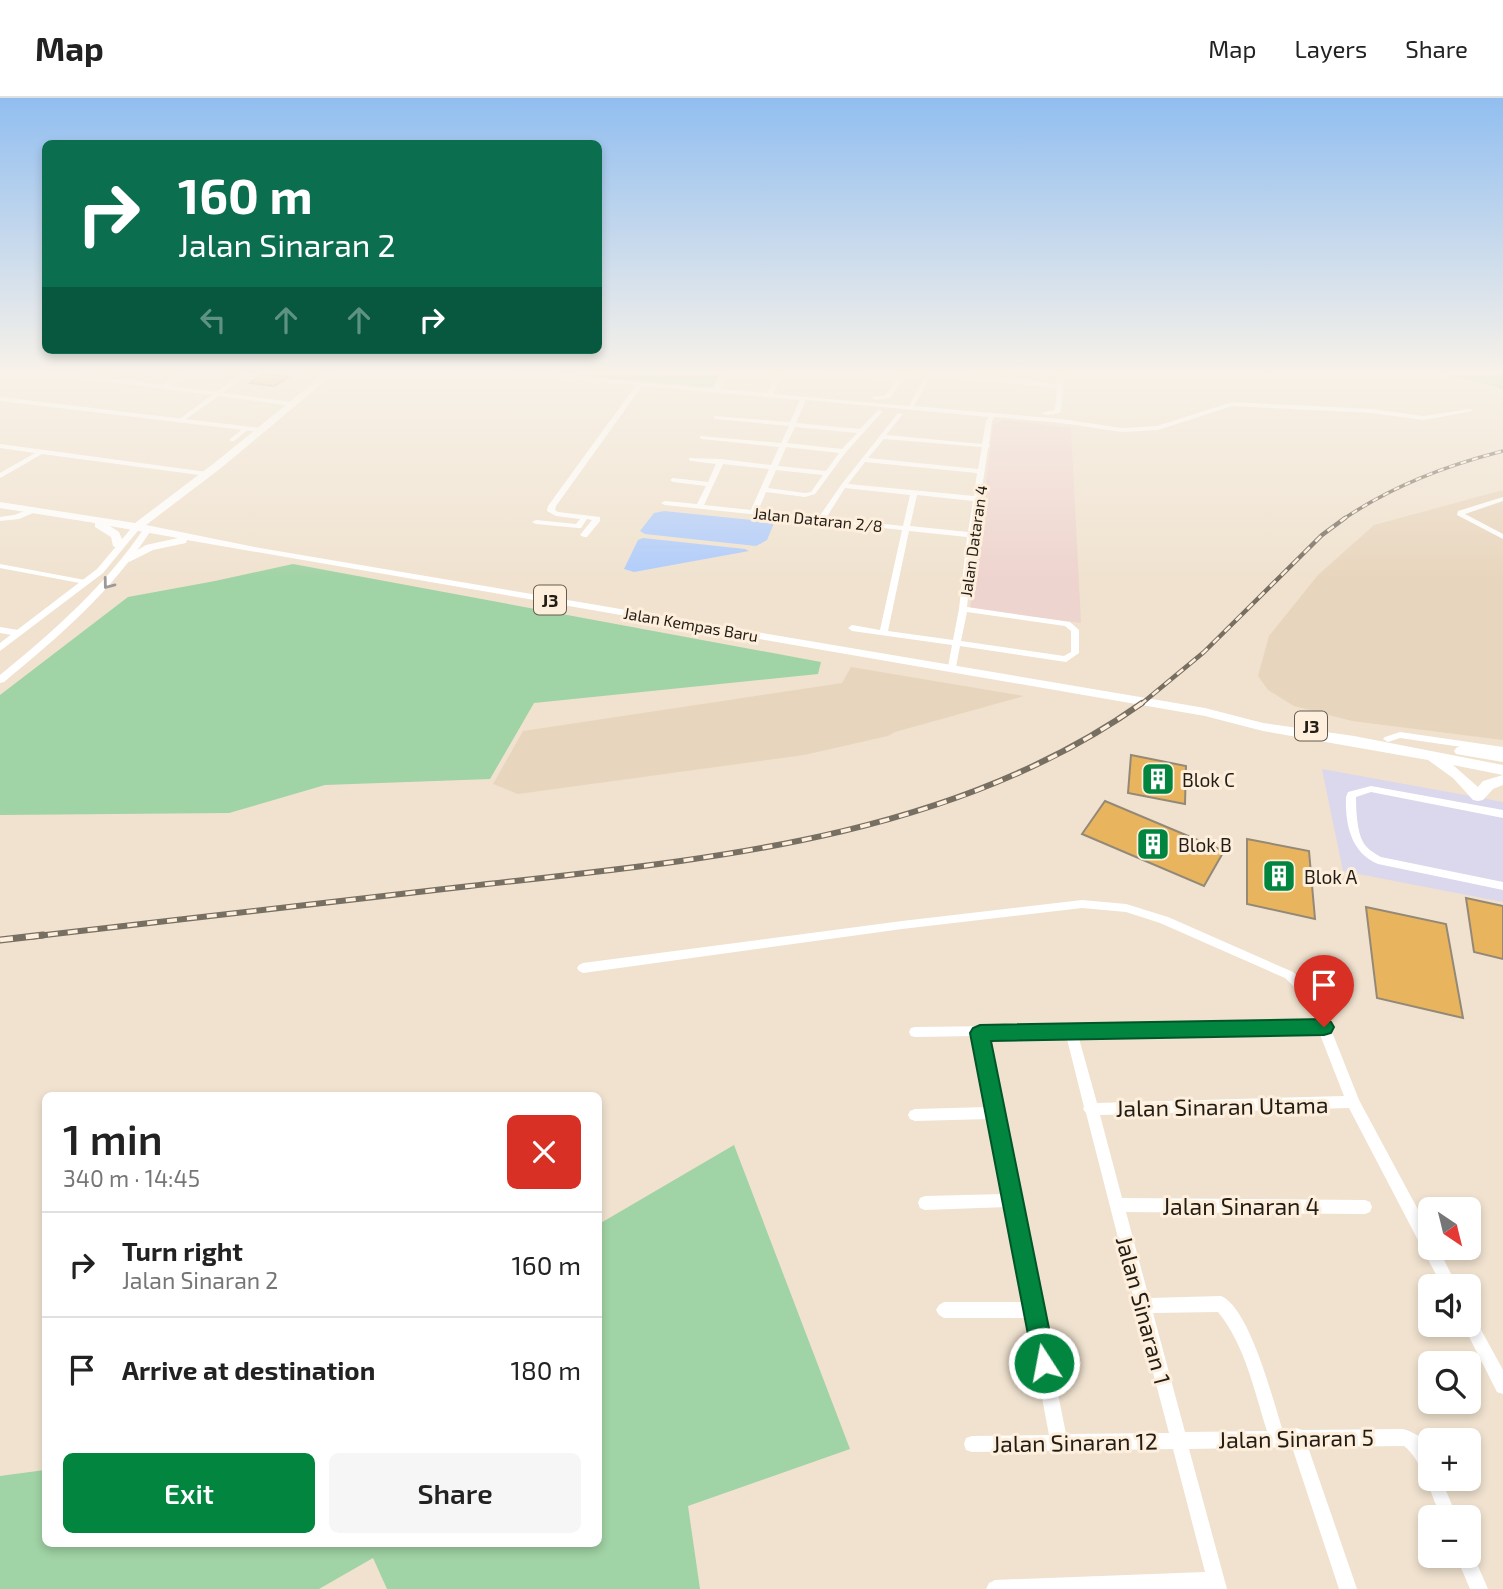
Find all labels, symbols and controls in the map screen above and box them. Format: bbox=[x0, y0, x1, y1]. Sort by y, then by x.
text: Map bbox=[35, 28, 104, 68]
text: Map bbox=[1208, 34, 1256, 63]
text: Layers bbox=[1294, 34, 1367, 63]
text: Share bbox=[1405, 34, 1468, 63]
text: 160 m bbox=[178, 165, 313, 224]
icon: right bbox=[63, 168, 154, 259]
text: Jalan Sinaran 2 bbox=[178, 225, 395, 263]
icon: left bbox=[194, 301, 232, 339]
icon: ahead bbox=[267, 301, 305, 339]
icon: ahead bbox=[340, 301, 378, 339]
icon: right bbox=[413, 301, 451, 339]
street label: Jalan Dataran 4 bbox=[956, 484, 990, 598]
street label: Jalan Dataran 2/8 bbox=[752, 503, 884, 535]
one-way arrow bbox=[103, 576, 116, 589]
road number: J3 bbox=[534, 586, 566, 614]
street label: Jalan Kempas Baru bbox=[622, 603, 760, 645]
road number: J3 bbox=[1295, 712, 1327, 740]
building icon: Blok C bbox=[1139, 760, 1177, 798]
place label: Blok C bbox=[1182, 768, 1235, 791]
building icon: Blok B bbox=[1134, 825, 1172, 863]
place label: Blok B bbox=[1178, 833, 1232, 856]
building icon: Blok A bbox=[1260, 857, 1298, 895]
place label: Blok A bbox=[1304, 865, 1357, 888]
pin bbox=[1294, 955, 1354, 1027]
icon: arrive bbox=[1305, 966, 1343, 1004]
street label: Jalan Sinaran Utama bbox=[1115, 1090, 1329, 1122]
text: 1 min bbox=[63, 1113, 163, 1163]
button: close bbox=[507, 1115, 581, 1189]
text: 340 m · 14:45 bbox=[63, 1164, 200, 1192]
street label: Jalan Sinaran 4 bbox=[1162, 1192, 1320, 1220]
north arrow bbox=[1418, 1197, 1480, 1260]
map controls bbox=[1418, 1197, 1481, 1568]
street label: Jalan Sinaran 1 bbox=[1111, 1233, 1177, 1387]
text: Turn right bbox=[122, 1235, 243, 1266]
icon: right bbox=[63, 1246, 101, 1284]
text: 160 m bbox=[512, 1249, 581, 1280]
text: Jalan Sinaran 2 bbox=[122, 1266, 278, 1294]
button: sound bbox=[1418, 1274, 1481, 1337]
position arrow bbox=[1007, 1326, 1081, 1400]
icon: arrive bbox=[63, 1351, 101, 1389]
button: search bbox=[1418, 1351, 1481, 1414]
text: Arrive at destination bbox=[122, 1354, 375, 1385]
text: 180 m bbox=[511, 1354, 581, 1385]
street label: Jalan Sinaran 5 bbox=[1218, 1423, 1374, 1453]
street label: Jalan Sinaran 12 bbox=[992, 1427, 1158, 1457]
button: + bbox=[1418, 1428, 1481, 1491]
button: Exit bbox=[63, 1453, 315, 1533]
button: Share bbox=[329, 1453, 581, 1533]
button: − bbox=[1418, 1505, 1481, 1568]

